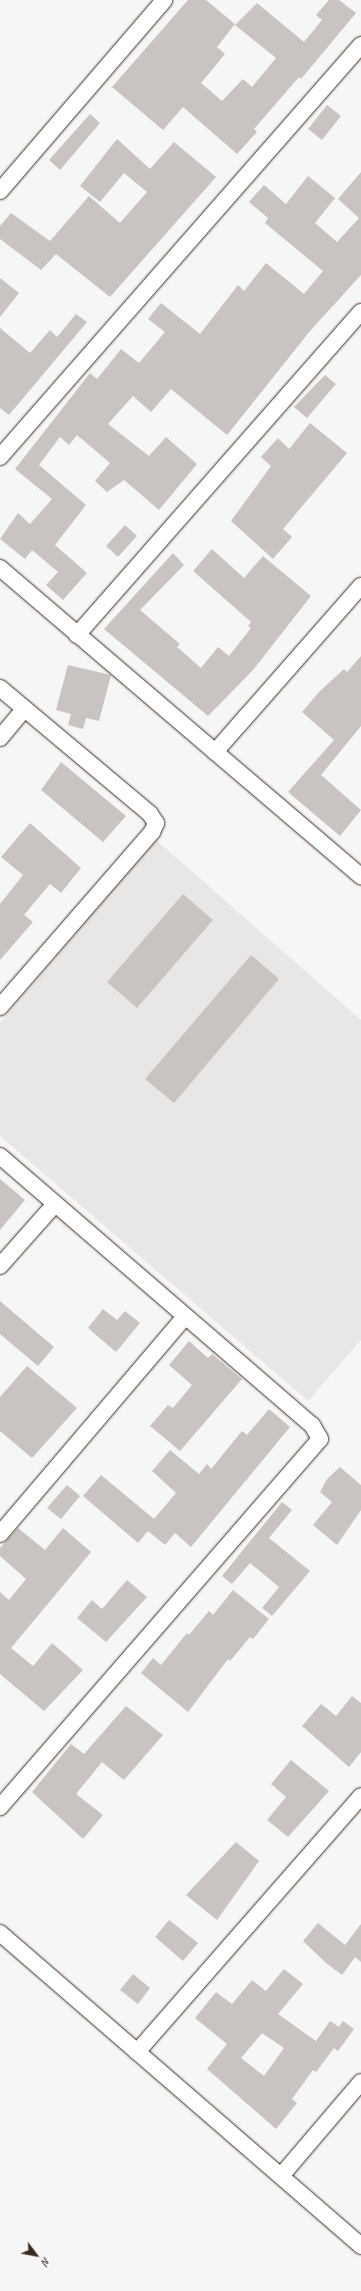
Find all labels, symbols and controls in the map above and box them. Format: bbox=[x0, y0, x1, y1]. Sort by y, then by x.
north arrow bbox=[16, 2235, 56, 2275]
text: N bbox=[38, 2255, 54, 2268]

